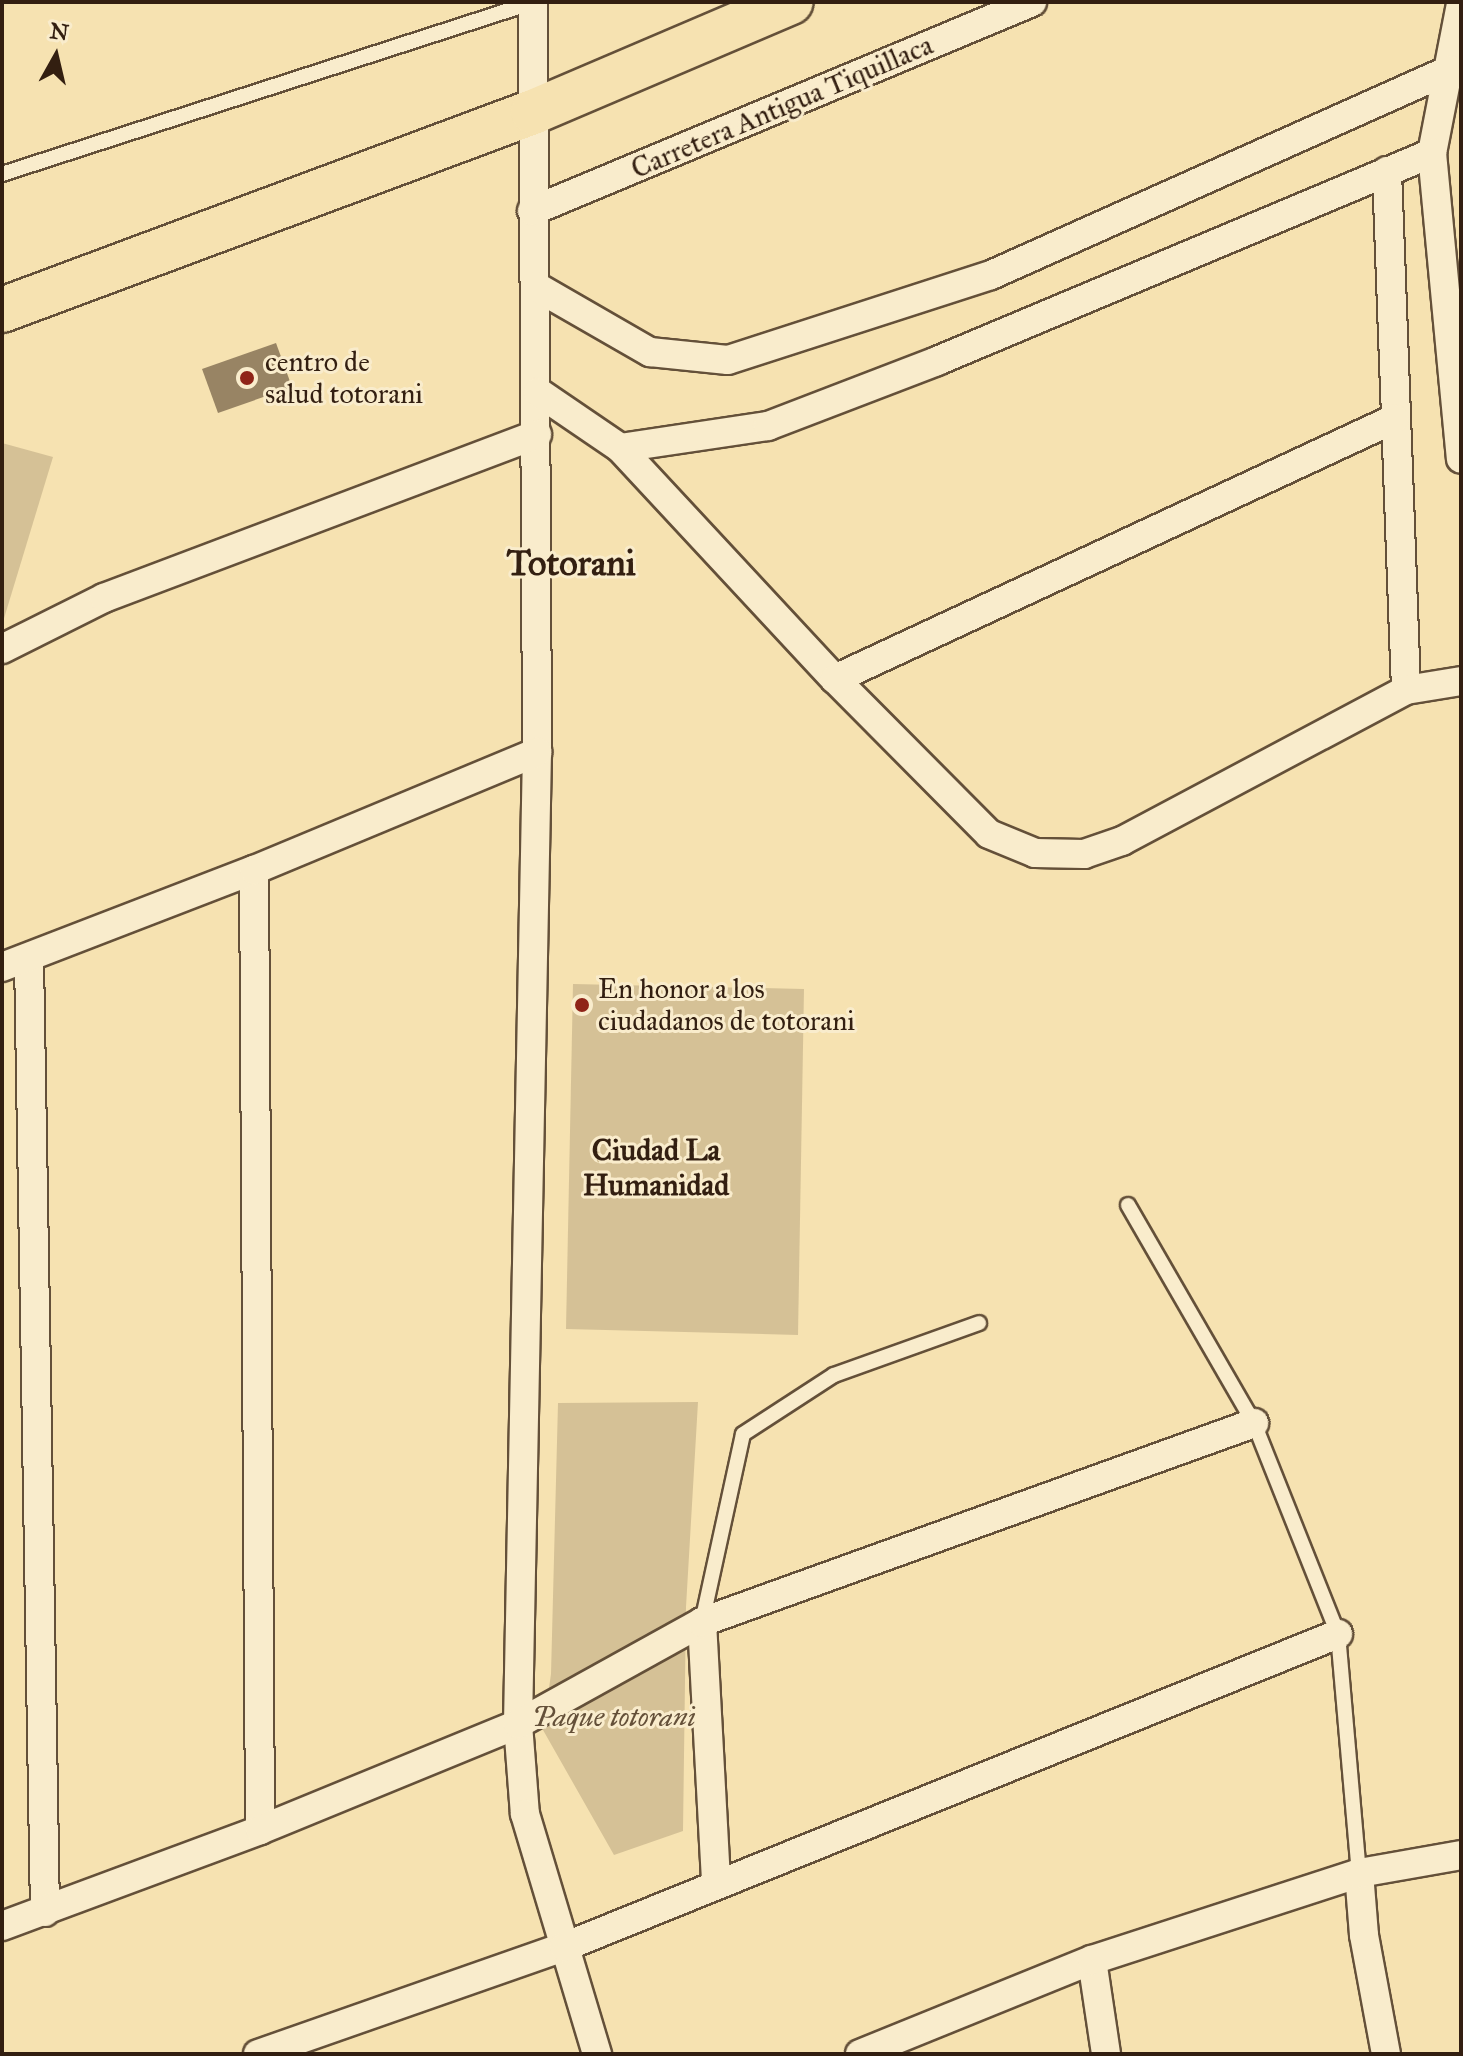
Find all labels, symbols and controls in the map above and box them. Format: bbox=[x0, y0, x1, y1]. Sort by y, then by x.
north arrow bbox=[16, 16, 96, 96]
text: N bbox=[48, 17, 71, 46]
street label: Carretera Antigua Tiquillaca bbox=[626, 28, 938, 186]
place label: centro de salud totorani bbox=[265, 345, 423, 411]
marker: centro de salud totorani bbox=[236, 367, 258, 389]
district label: Totorani bbox=[506, 542, 636, 586]
place label: En honor a los ciudadanos de totorani bbox=[598, 972, 855, 1038]
marker: En honor a los ciudadanos de totorani bbox=[573, 996, 591, 1014]
district label: Ciudad La Humanidad bbox=[583, 1132, 729, 1202]
park label: Paque totorani bbox=[532, 1700, 696, 1734]

